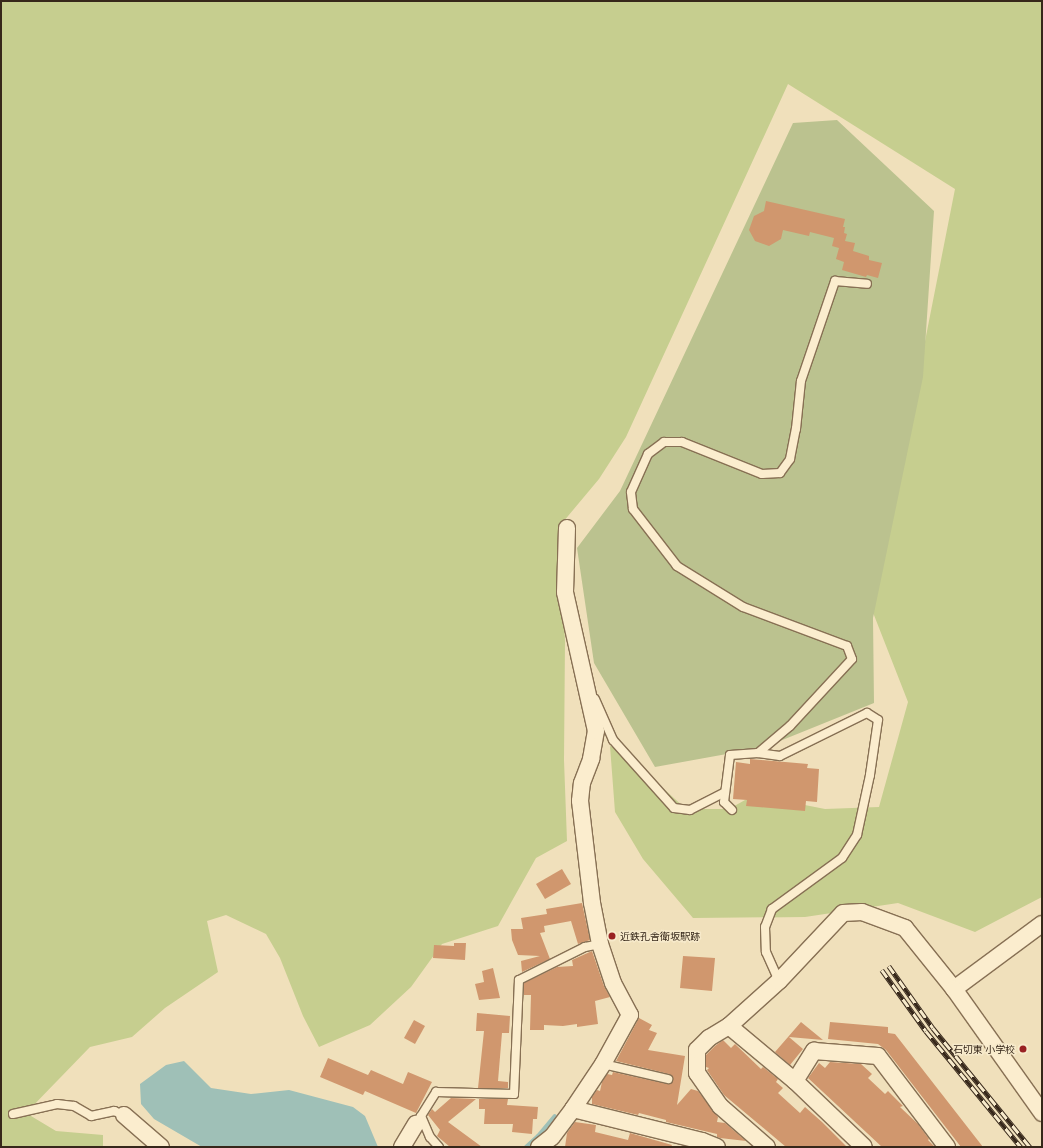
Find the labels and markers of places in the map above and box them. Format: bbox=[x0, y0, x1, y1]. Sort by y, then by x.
place label: 近鉄孔舎衛坂駅跡 bbox=[620, 930, 700, 942]
marker: 近鉄孔舎衛坂駅跡 bbox=[607, 931, 617, 941]
place label: 石切東 小学校 bbox=[953, 1043, 1015, 1055]
marker: 石切東 小学校 bbox=[1018, 1044, 1028, 1054]

